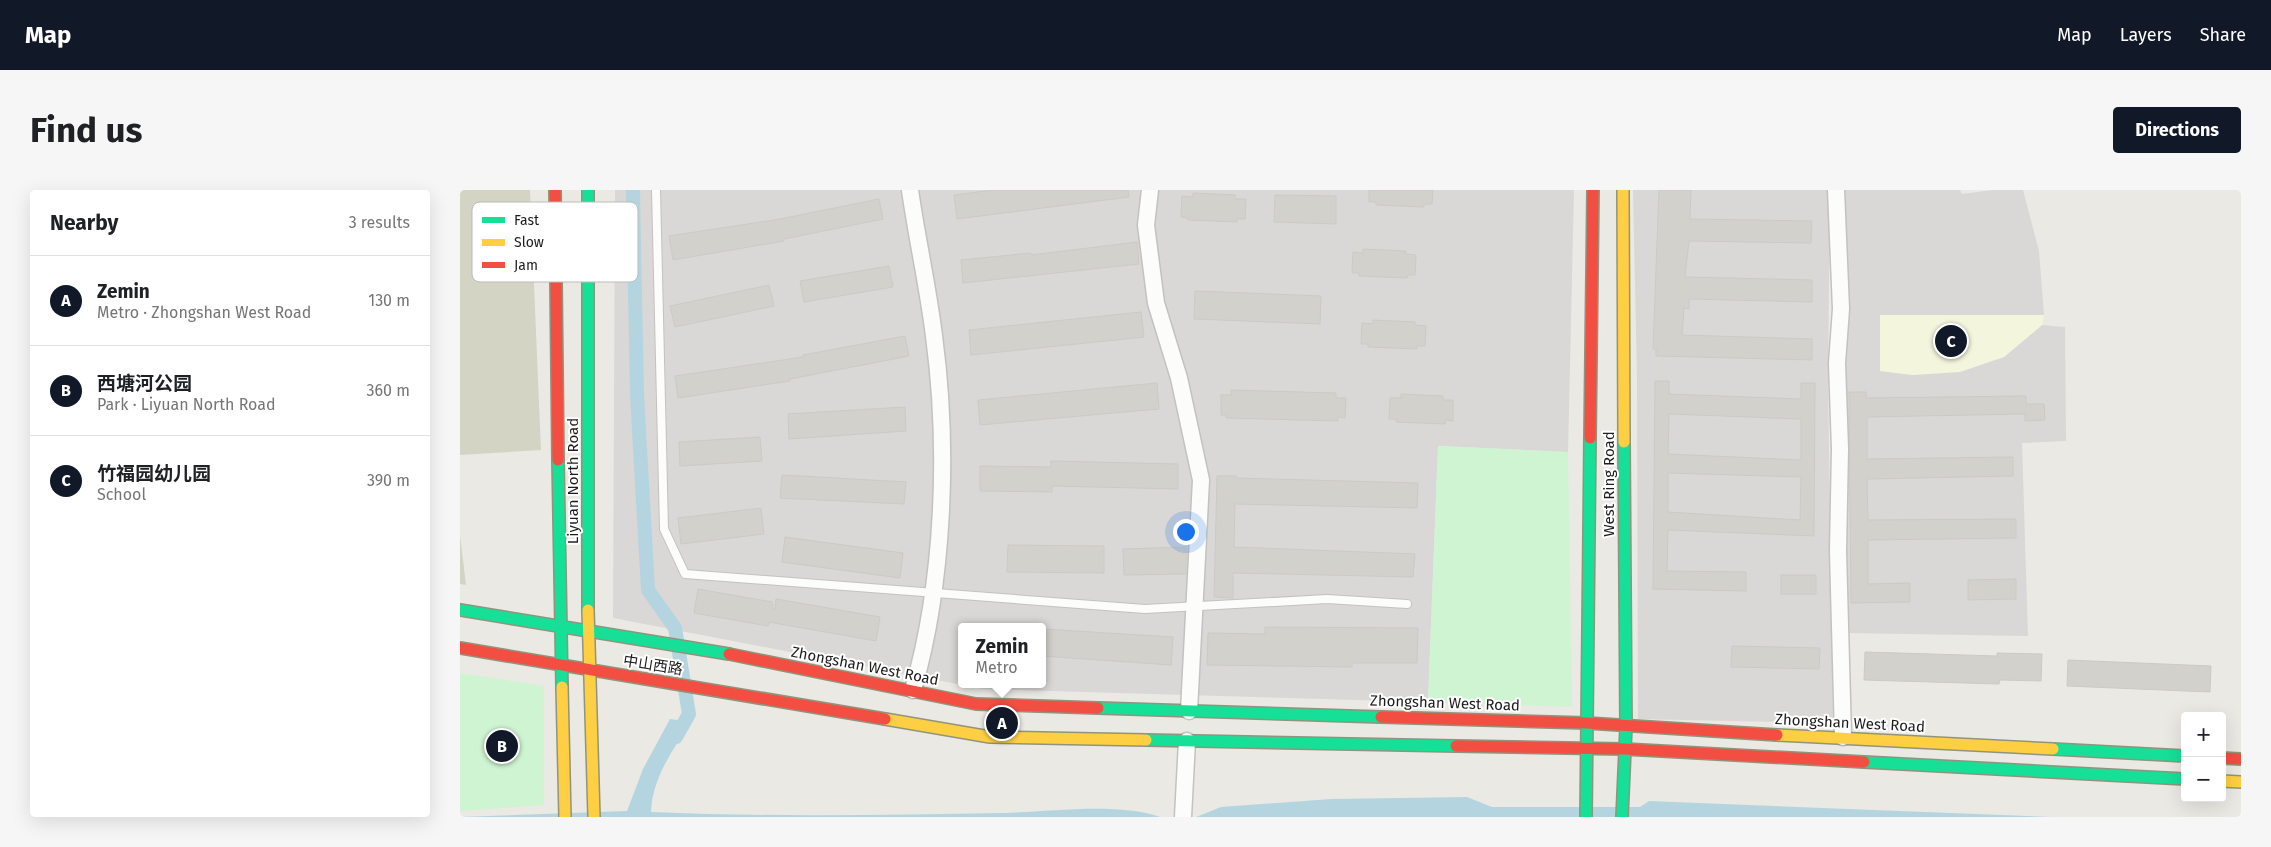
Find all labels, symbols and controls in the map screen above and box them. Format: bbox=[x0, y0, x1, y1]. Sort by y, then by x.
text: Map bbox=[25, 21, 71, 49]
text: Map bbox=[2057, 24, 2092, 46]
text: Layers bbox=[2120, 24, 2172, 46]
text: Share bbox=[2200, 24, 2246, 46]
button: Directions bbox=[2113, 107, 2241, 153]
text: Find us bbox=[30, 109, 142, 151]
legend bbox=[472, 202, 638, 282]
text: Nearby bbox=[50, 210, 118, 236]
text: Fast bbox=[514, 212, 540, 229]
text: 3 results bbox=[349, 213, 410, 232]
text: Slow bbox=[514, 234, 544, 251]
text: Jam bbox=[514, 257, 538, 274]
text: Zemin bbox=[97, 280, 150, 303]
text: A bbox=[61, 291, 71, 310]
text: 130 m bbox=[368, 291, 410, 310]
text: Metro · Zhongshan West Road bbox=[97, 303, 311, 322]
pin: C bbox=[1935, 322, 1967, 360]
text: 西塘河公园 bbox=[97, 372, 192, 395]
text: B bbox=[61, 381, 71, 400]
text: 360 m bbox=[367, 381, 410, 400]
text: Park · Liyuan North Road bbox=[97, 395, 276, 414]
street label: Liyuan North Road bbox=[564, 418, 582, 544]
street label: West Ring Road bbox=[1600, 431, 1618, 537]
text: 竹福园幼儿园 bbox=[97, 462, 211, 485]
text: C bbox=[61, 471, 71, 490]
text: 390 m bbox=[367, 471, 410, 490]
text: School bbox=[97, 485, 146, 504]
your location bbox=[1173, 519, 1199, 545]
popup bbox=[958, 623, 1046, 688]
text: Zemin bbox=[976, 635, 1028, 658]
street label: Zhongshan West Road bbox=[790, 643, 940, 689]
street label: 中山西路 bbox=[622, 651, 684, 679]
text: Metro bbox=[976, 658, 1018, 677]
street label: Zhongshan West Road bbox=[1370, 691, 1520, 715]
pin: A bbox=[986, 704, 1018, 742]
street label: Zhongshan West Road bbox=[1775, 710, 1925, 736]
map controls bbox=[2181, 712, 2226, 802]
button: + bbox=[2181, 712, 2226, 757]
pin: B bbox=[486, 727, 518, 765]
button: − bbox=[2181, 757, 2226, 802]

